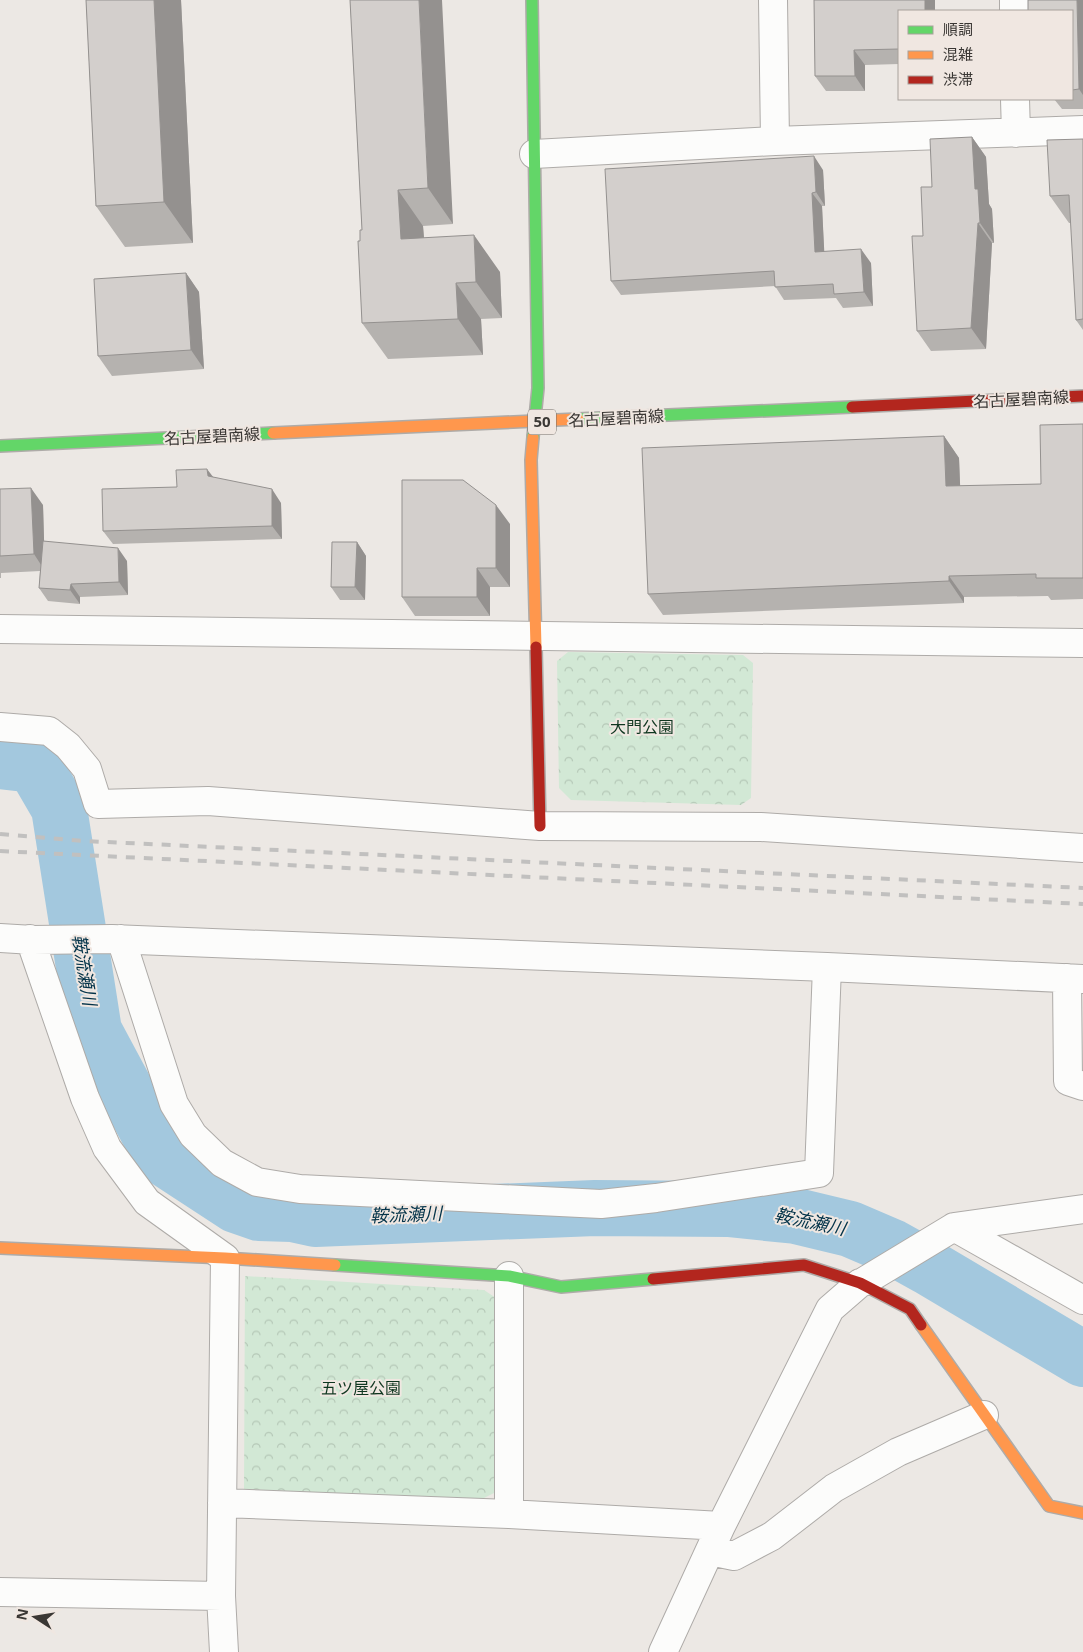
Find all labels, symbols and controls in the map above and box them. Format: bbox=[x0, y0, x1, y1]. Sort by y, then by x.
legend bbox=[898, 10, 1073, 100]
text: 順調 bbox=[943, 19, 973, 39]
text: 混雑 bbox=[943, 44, 973, 64]
text: 渋滞 bbox=[943, 69, 973, 89]
street label: 名古屋碧南線 bbox=[972, 386, 1070, 412]
street label: 名古屋碧南線 bbox=[567, 405, 665, 431]
road number: 50 bbox=[528, 410, 556, 434]
street label: 名古屋碧南線 bbox=[163, 423, 261, 449]
park label: 大門公園 bbox=[610, 716, 674, 738]
water label: 鞍流瀬川 bbox=[68, 932, 103, 1009]
water label: 鞍流瀬川 bbox=[370, 1201, 444, 1227]
water label: 鞍流瀬川 bbox=[772, 1202, 850, 1241]
park label: 五ツ屋公園 bbox=[321, 1377, 401, 1399]
north arrow bbox=[10, 1592, 60, 1642]
text: N bbox=[11, 1607, 32, 1622]

